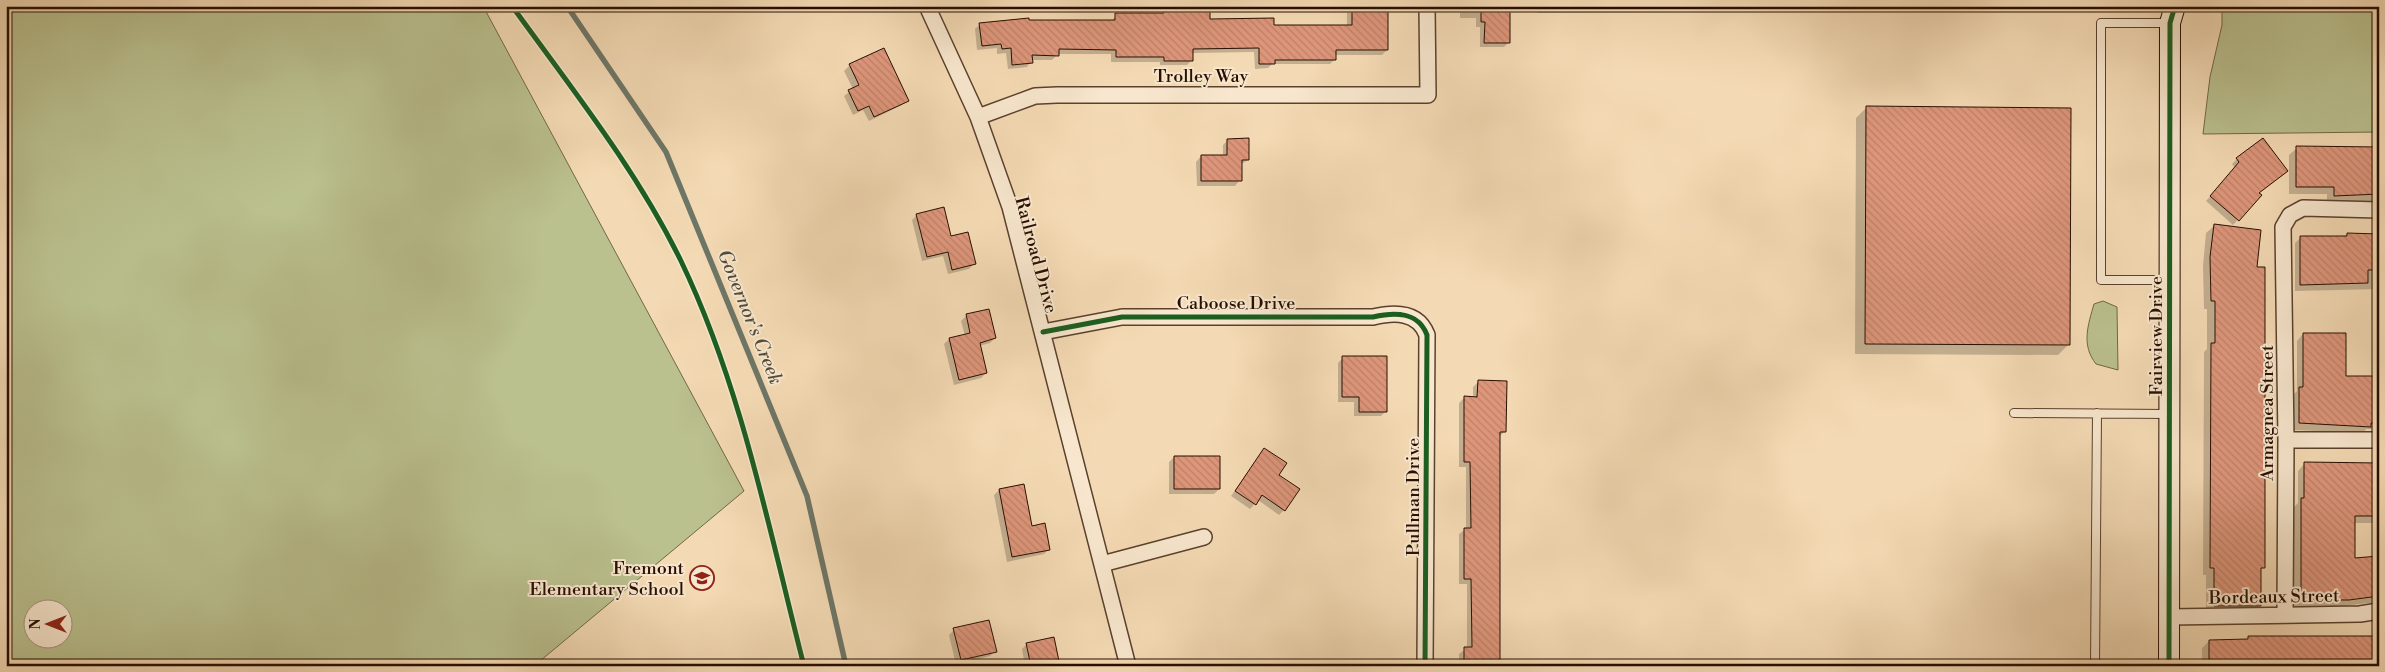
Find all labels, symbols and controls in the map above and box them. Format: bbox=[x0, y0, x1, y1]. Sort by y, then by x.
street label: Trolley Way bbox=[1154, 65, 1249, 88]
street label: Railroad Drive bbox=[1009, 194, 1063, 316]
water label: Governor's Creek bbox=[712, 246, 788, 388]
street label: Fairview Drive bbox=[2145, 276, 2168, 396]
street label: Caboose Drive bbox=[1177, 292, 1295, 315]
street label: Armagnea Street bbox=[2256, 344, 2279, 482]
street label: Pullman Drive bbox=[1402, 438, 1425, 556]
place label: Fremont Elementary School bbox=[529, 557, 685, 601]
school or university icon: Fremont Elementary School bbox=[689, 565, 715, 591]
street label: Bordeaux Street bbox=[2207, 584, 2340, 610]
north arrow bbox=[22, 600, 72, 650]
text: N bbox=[27, 618, 45, 630]

